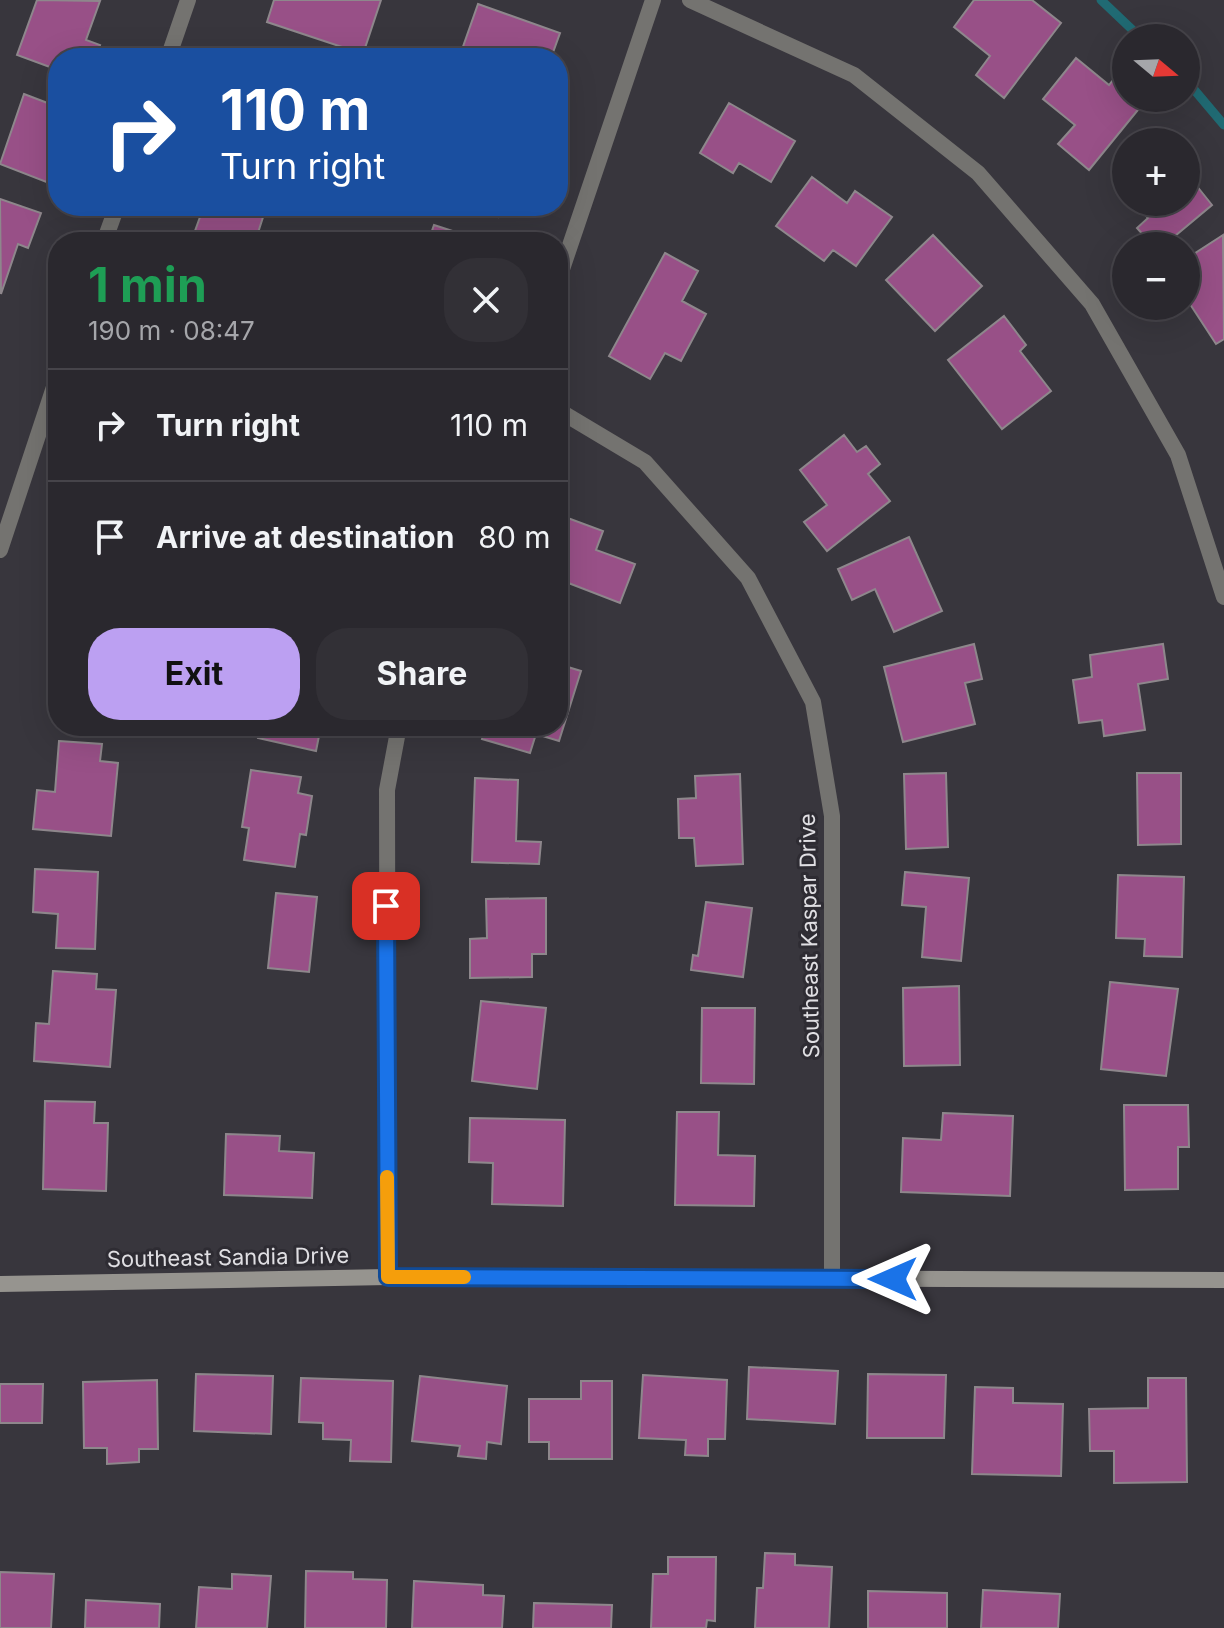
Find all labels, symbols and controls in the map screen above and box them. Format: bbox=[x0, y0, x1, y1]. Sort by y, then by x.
north arrow bbox=[1112, 24, 1200, 112]
map controls bbox=[1112, 24, 1200, 320]
text: 110 m bbox=[220, 76, 370, 144]
icon: right bbox=[88, 80, 192, 184]
button: + bbox=[1112, 128, 1200, 216]
text: Turn right bbox=[220, 144, 385, 188]
button: − bbox=[1112, 232, 1200, 320]
text: 1 min bbox=[88, 255, 207, 314]
button: close bbox=[444, 258, 528, 342]
text: 190 m · 08:47 bbox=[88, 315, 255, 346]
icon: right bbox=[88, 403, 132, 447]
text: Turn right bbox=[156, 407, 300, 443]
text: 110 m bbox=[450, 407, 528, 443]
icon: arrive bbox=[88, 515, 132, 559]
text: Arrive at destination bbox=[156, 519, 454, 555]
text: 80 m bbox=[478, 519, 551, 555]
button: Exit bbox=[88, 628, 300, 720]
button: Share bbox=[316, 628, 528, 720]
street label: Southeast Kaspar Drive bbox=[794, 813, 824, 1059]
pin bbox=[352, 872, 420, 940]
icon: arrive bbox=[364, 884, 408, 928]
position arrow bbox=[851, 1237, 935, 1321]
street label: Southeast Sandia Drive bbox=[107, 1242, 349, 1272]

